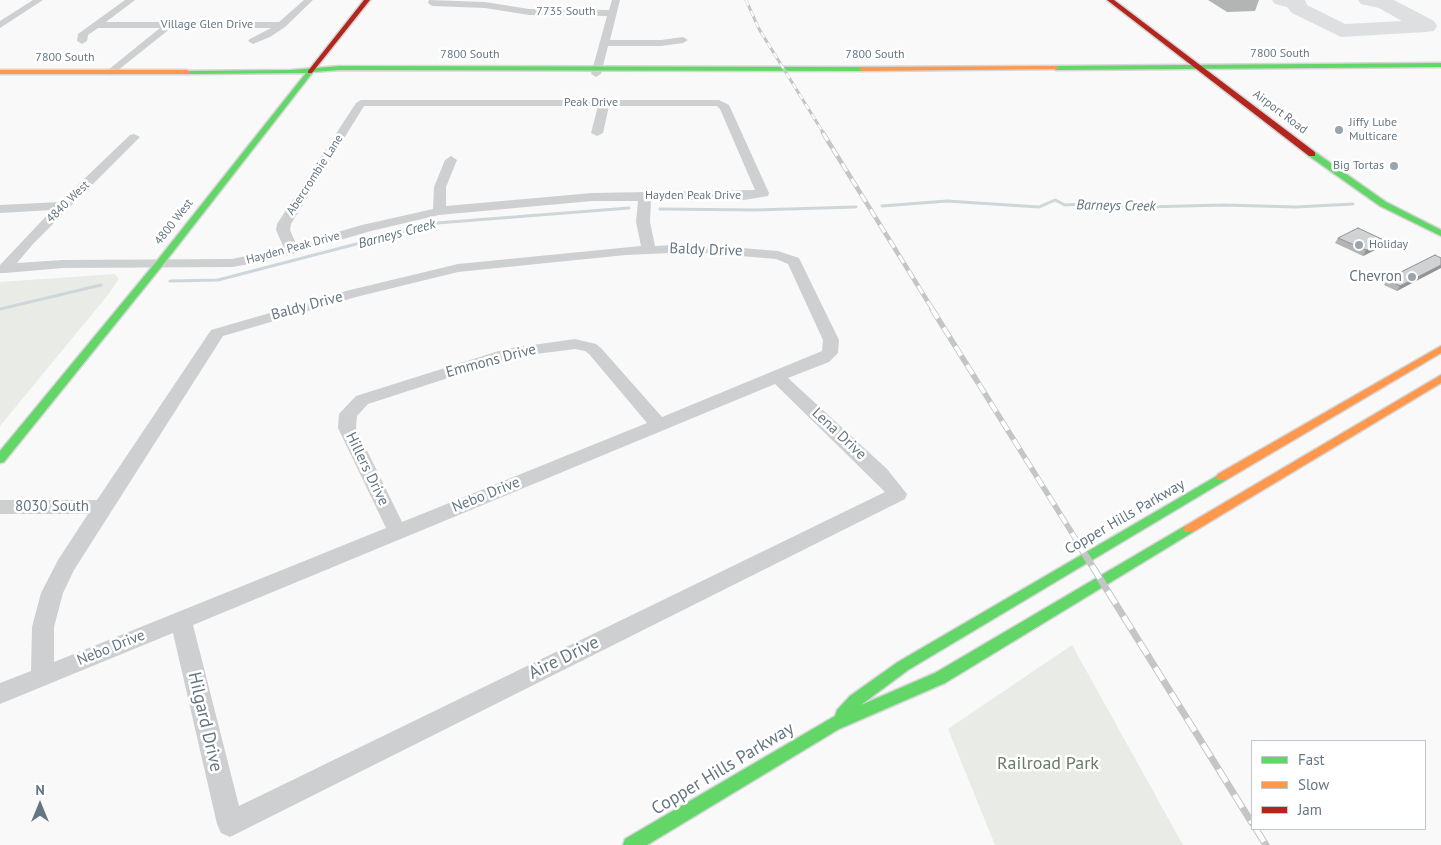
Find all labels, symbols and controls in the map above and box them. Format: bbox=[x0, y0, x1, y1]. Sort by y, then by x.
street label: 7735 South bbox=[536, 5, 596, 19]
street label: Village Glen Drive bbox=[161, 18, 253, 32]
street label: 7800 South bbox=[1250, 47, 1310, 61]
street label: 7800 South bbox=[440, 48, 500, 62]
street label: 7800 South bbox=[845, 48, 905, 62]
street label: 7800 South bbox=[35, 51, 95, 65]
street label: Airport Road bbox=[1250, 87, 1310, 137]
street label: Peak Drive bbox=[564, 96, 618, 110]
place label: Jiffy Lube Multicare bbox=[1349, 116, 1397, 144]
marker: Jiffy Lube Multicare bbox=[1333, 124, 1345, 136]
street label: Abercrombie Lane bbox=[284, 132, 346, 218]
place label: Big Tortas bbox=[1333, 159, 1384, 173]
marker: Big Tortas bbox=[1388, 160, 1400, 172]
street label: 4840 West bbox=[44, 178, 92, 226]
street label: Hayden Peak Drive bbox=[645, 189, 741, 203]
street label: 4800 West bbox=[152, 196, 196, 248]
water label: Barneys Creek bbox=[1076, 197, 1156, 215]
water label: Barneys Creek bbox=[356, 216, 438, 252]
street label: Hayden Peak Drive bbox=[245, 229, 341, 267]
place label: Holiday bbox=[1369, 238, 1408, 252]
marker: Holiday bbox=[1353, 239, 1365, 251]
street label: Baldy Drive bbox=[669, 240, 743, 260]
place label: Chevron bbox=[1349, 268, 1402, 286]
marker: Chevron bbox=[1406, 271, 1418, 283]
street label: Baldy Drive bbox=[269, 288, 345, 324]
street label: Emmons Drive bbox=[444, 340, 538, 382]
street label: Lena Drive bbox=[808, 404, 870, 464]
street label: Hillers Drive bbox=[341, 429, 393, 509]
street label: Nebo Drive bbox=[449, 473, 523, 517]
street label: Copper Hills Parkway bbox=[1062, 475, 1188, 559]
street label: 8030 South bbox=[15, 498, 89, 516]
street label: Nebo Drive bbox=[74, 626, 148, 670]
street label: Aire Drive bbox=[525, 632, 603, 684]
street label: Hilgard Drive bbox=[183, 670, 227, 774]
street label: Copper Hills Parkway bbox=[648, 718, 798, 820]
legend bbox=[1251, 740, 1426, 830]
text: Fast bbox=[1298, 750, 1325, 769]
park label: Railroad Park bbox=[997, 753, 1099, 775]
text: Slow bbox=[1298, 775, 1329, 794]
north arrow bbox=[15, 780, 65, 830]
text: N bbox=[35, 781, 45, 799]
text: Jam bbox=[1298, 800, 1322, 819]

